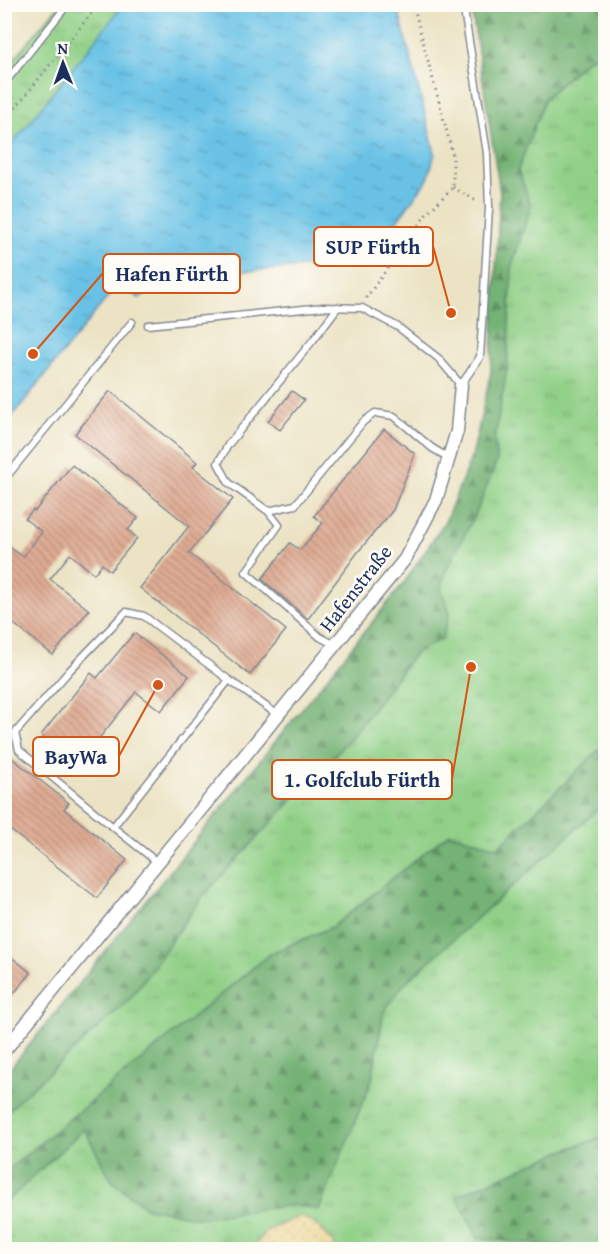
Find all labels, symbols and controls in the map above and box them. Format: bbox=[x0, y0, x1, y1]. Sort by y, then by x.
north arrow bbox=[33, 33, 93, 93]
text: N bbox=[57, 36, 69, 60]
callout: SUP Fürth bbox=[314, 227, 433, 266]
text: SUP Fürth bbox=[326, 231, 421, 262]
callout: Hafen Fürth bbox=[103, 254, 240, 293]
text: Hafen Fürth bbox=[116, 258, 229, 289]
street label: Hafenstraße bbox=[312, 538, 398, 638]
callout: BayWa bbox=[33, 737, 119, 776]
text: BayWa bbox=[45, 741, 107, 772]
callout: 1. Golfclub Fürth bbox=[272, 760, 452, 799]
text: 1. Golfclub Fürth bbox=[284, 764, 441, 795]

